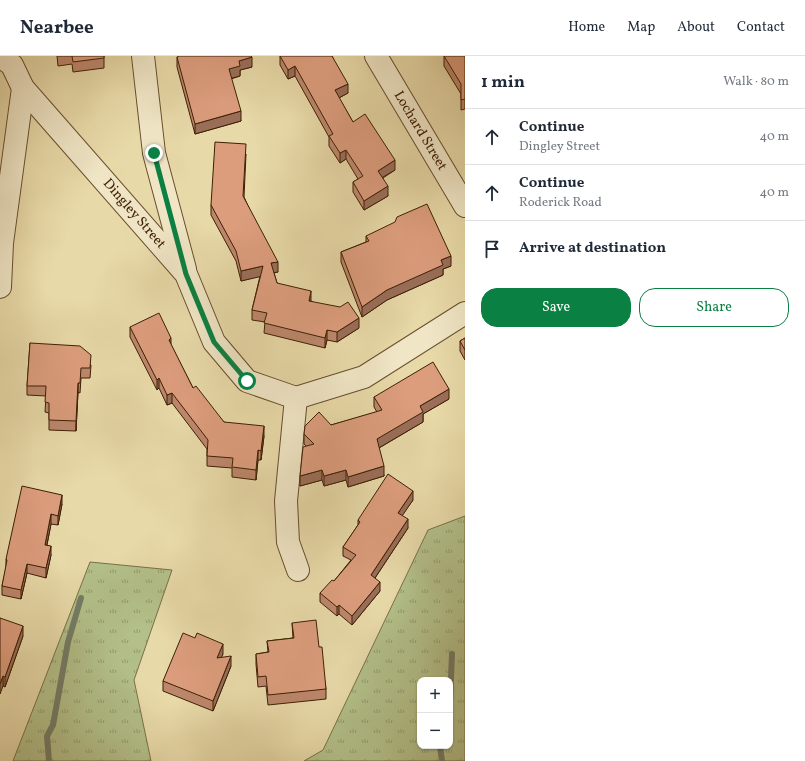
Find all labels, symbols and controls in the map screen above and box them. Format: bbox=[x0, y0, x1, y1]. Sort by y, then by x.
text: Nearbee bbox=[20, 15, 94, 41]
text: Home bbox=[568, 18, 605, 37]
text: Map bbox=[627, 18, 655, 37]
text: About bbox=[677, 18, 715, 37]
text: Contact bbox=[737, 18, 785, 37]
text: 1 min bbox=[481, 71, 525, 94]
text: Walk · 80 m bbox=[723, 73, 789, 91]
street label: Lochard Street bbox=[389, 88, 451, 174]
text: Continue bbox=[519, 117, 584, 138]
icon: ahead bbox=[481, 126, 503, 148]
text: 40 m bbox=[760, 128, 789, 146]
text: Dingley Street bbox=[519, 138, 600, 156]
route end bbox=[145, 144, 163, 162]
text: Continue bbox=[519, 173, 584, 194]
street label: Dingley Street bbox=[98, 175, 170, 253]
icon: ahead bbox=[481, 182, 503, 204]
text: 40 m bbox=[760, 184, 789, 202]
text: Roderick Road bbox=[519, 194, 602, 212]
icon: arrive bbox=[481, 238, 503, 260]
text: Arrive at destination bbox=[519, 238, 666, 259]
button: Save bbox=[481, 288, 631, 327]
button: Share bbox=[639, 288, 789, 327]
route start bbox=[238, 372, 256, 390]
map controls bbox=[417, 677, 453, 749]
button: + bbox=[417, 677, 453, 713]
button: − bbox=[417, 713, 453, 749]

